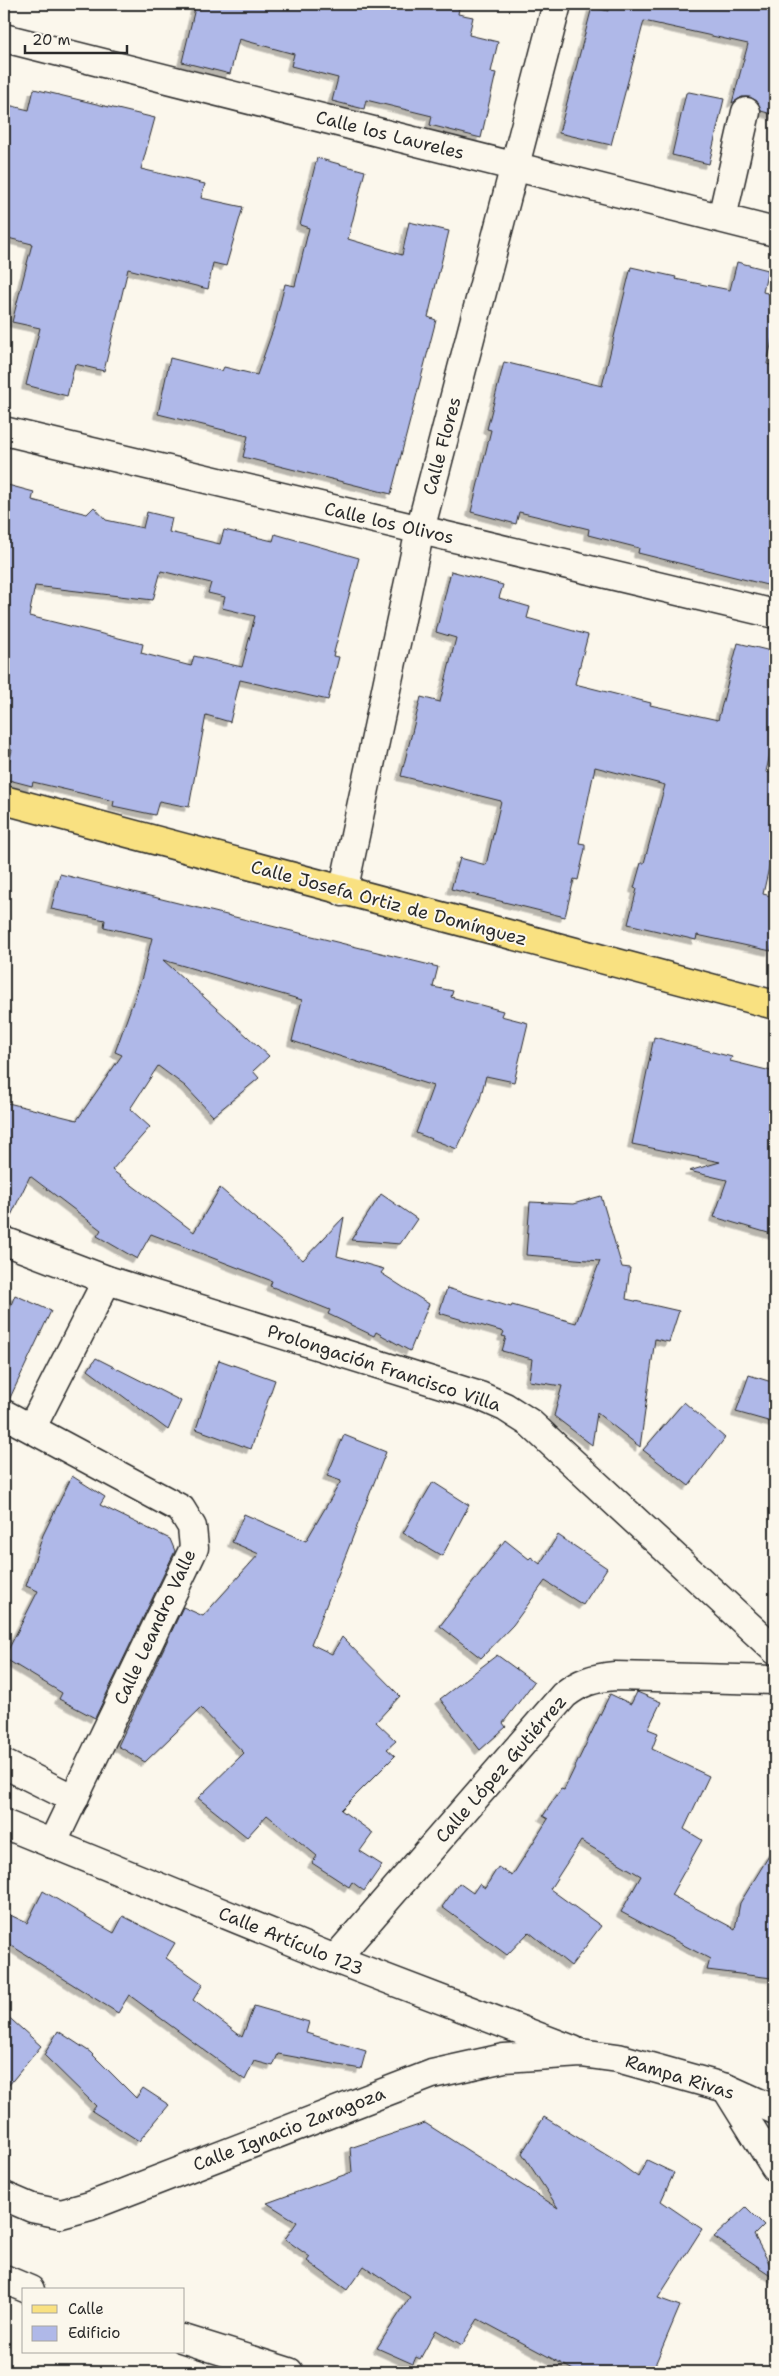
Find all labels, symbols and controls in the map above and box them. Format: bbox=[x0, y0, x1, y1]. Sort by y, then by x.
scale bar bbox=[25, 22, 128, 54]
text: 20 m bbox=[32, 30, 71, 50]
street label: Calle los Laureles bbox=[313, 105, 467, 165]
street label: Calle Flores bbox=[417, 394, 467, 498]
street label: Calle los Olivos bbox=[322, 496, 456, 550]
street label: Calle Josefa Ortiz de Domínguez bbox=[248, 855, 530, 951]
street label: Prolongación Francisco Villa bbox=[264, 1319, 504, 1417]
street label: Calle Leandro Valle bbox=[108, 1545, 202, 1709]
street label: Calle López Gutiérrez bbox=[430, 1690, 572, 1848]
street label: Calle Artículo 123 bbox=[215, 1901, 367, 1981]
street label: Rampa Rivas bbox=[623, 2049, 737, 2105]
street label: Calle Ignacio Zaragoza bbox=[189, 2081, 389, 2177]
legend bbox=[22, 2288, 185, 2354]
text: Calle bbox=[68, 2299, 104, 2319]
text: Edificio bbox=[68, 2323, 120, 2343]

